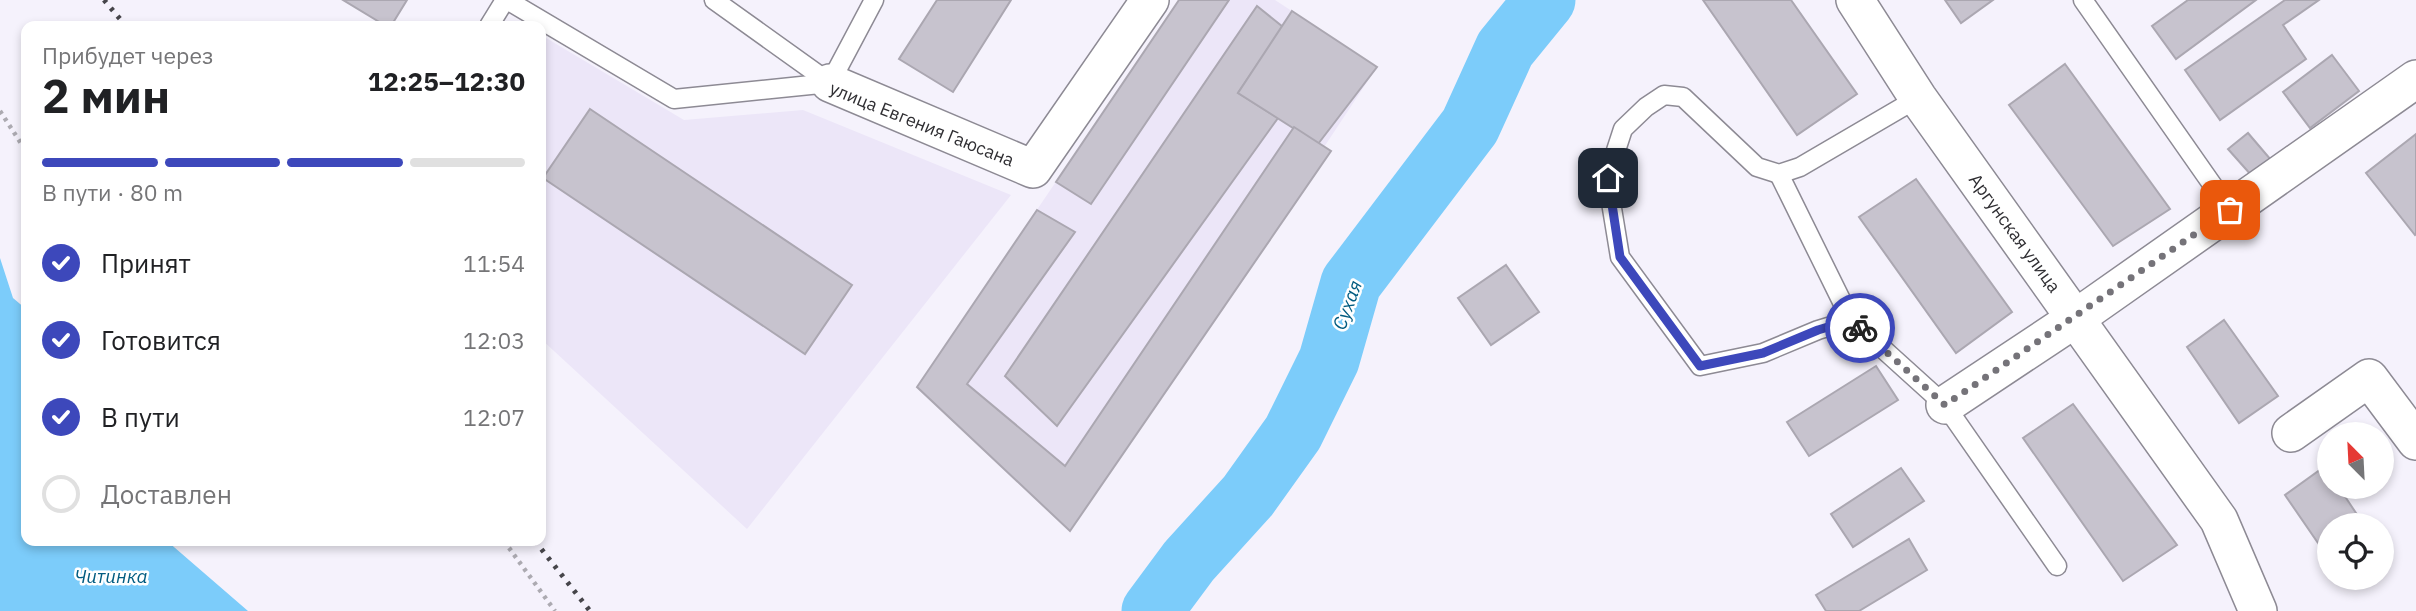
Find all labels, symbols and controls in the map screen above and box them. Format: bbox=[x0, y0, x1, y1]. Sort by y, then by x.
text: Прибудет через bbox=[42, 40, 214, 70]
text: 12:25–12:30 bbox=[368, 64, 525, 98]
text: 2 мин bbox=[42, 66, 170, 126]
street label: улица Евгения Гаюсана bbox=[826, 76, 1018, 172]
pin bbox=[1578, 148, 1638, 208]
icon: home bbox=[1589, 159, 1627, 197]
street label: Аргунская улица bbox=[1964, 169, 2066, 297]
text: В пути · 80 m bbox=[42, 177, 183, 207]
pin bbox=[2200, 180, 2260, 240]
icon: bag bbox=[2211, 191, 2249, 229]
icon: check bbox=[42, 244, 80, 282]
text: Принят bbox=[101, 246, 191, 280]
text: 11:54 bbox=[463, 248, 525, 278]
water label: Сухая bbox=[1327, 277, 1367, 333]
courier bbox=[1825, 293, 1895, 363]
icon: bike bbox=[1841, 309, 1879, 347]
icon: check bbox=[42, 321, 80, 359]
text: Готовится bbox=[101, 323, 221, 357]
text: 12:03 bbox=[463, 325, 525, 355]
icon: check bbox=[42, 398, 80, 436]
text: В пути bbox=[101, 400, 180, 434]
text: 12:07 bbox=[463, 402, 525, 432]
north arrow bbox=[2317, 422, 2394, 499]
map controls bbox=[2317, 422, 2394, 590]
text: Доставлен bbox=[101, 477, 232, 511]
button: locate bbox=[2317, 513, 2394, 590]
water label: Читинка bbox=[75, 564, 147, 588]

